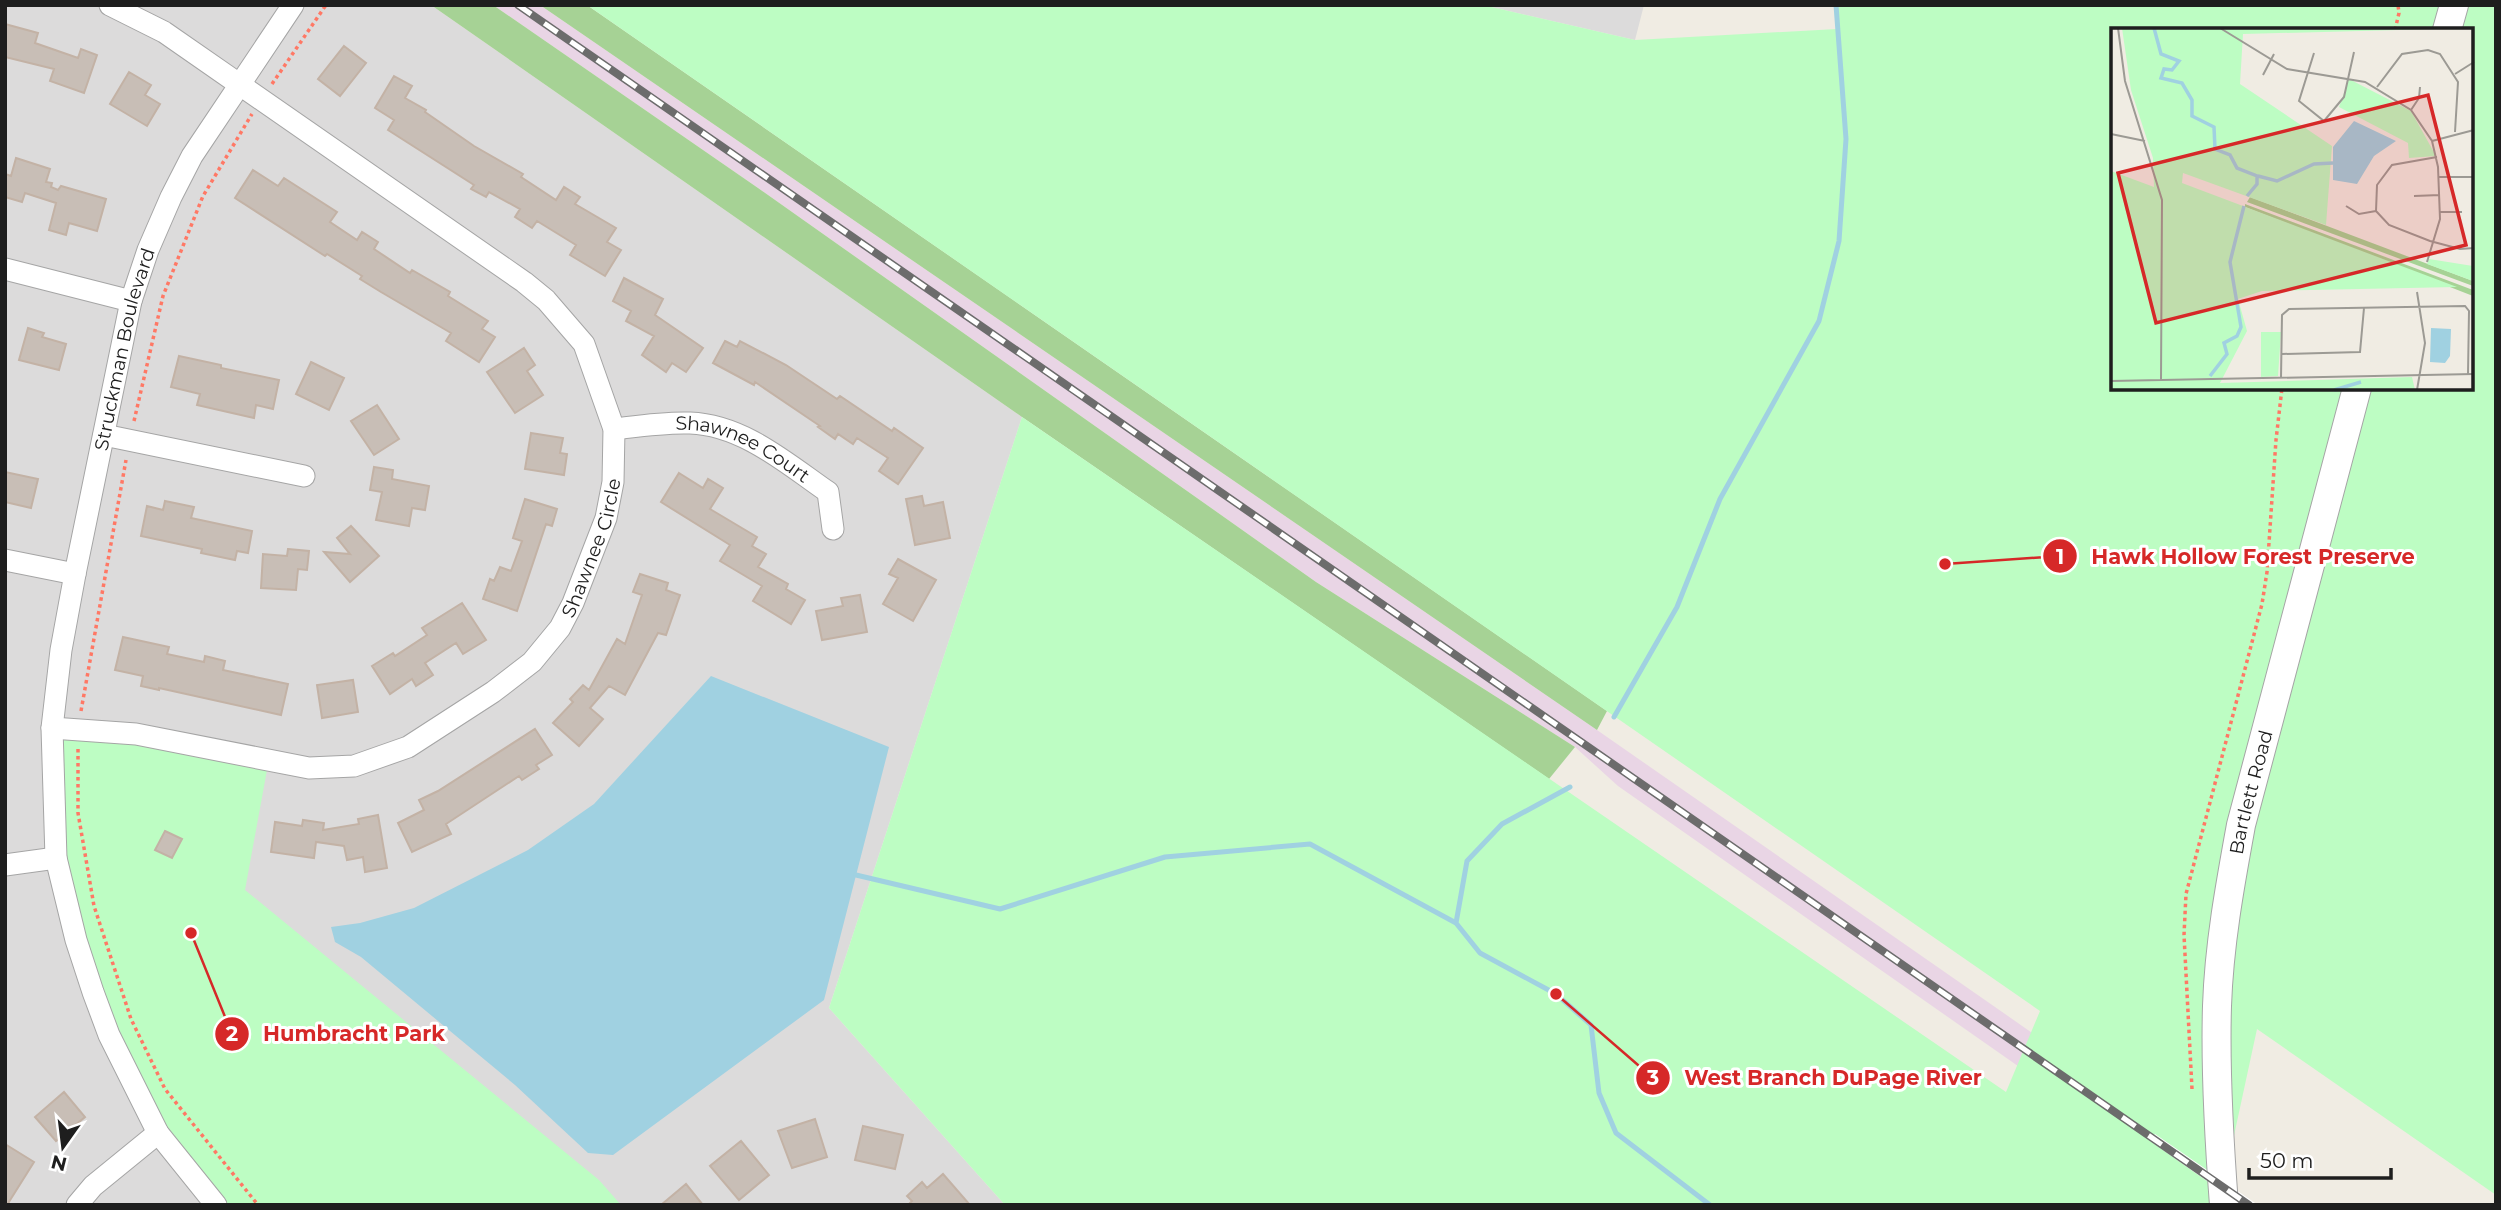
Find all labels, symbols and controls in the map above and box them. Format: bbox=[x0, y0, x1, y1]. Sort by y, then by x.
inset map bbox=[2111, 28, 2473, 390]
street label: Struckman Boulevard bbox=[90, 245, 160, 453]
street label: Shawnee Court bbox=[675, 412, 815, 488]
street label: Shawnee Circle bbox=[556, 476, 626, 622]
callout: Hawk Hollow Forest Preserve bbox=[2043, 535, 2429, 577]
text: 1 bbox=[2056, 544, 2064, 569]
text: Hawk Hollow Forest Preserve bbox=[2091, 544, 2415, 569]
street label: Bartlett Road bbox=[2225, 728, 2278, 856]
callout: Humbracht Park bbox=[214, 1013, 459, 1055]
text: 2 bbox=[226, 1021, 238, 1046]
text: Humbracht Park bbox=[263, 1021, 445, 1046]
callout: West Branch DuPage River bbox=[1636, 1057, 1996, 1099]
text: 3 bbox=[1646, 1065, 1659, 1090]
text: West Branch DuPage River bbox=[1684, 1065, 1982, 1090]
north arrow bbox=[28, 1112, 98, 1182]
scale bar bbox=[2249, 1136, 2391, 1180]
text: 50 m bbox=[2260, 1148, 2314, 1173]
text: N bbox=[49, 1150, 69, 1176]

